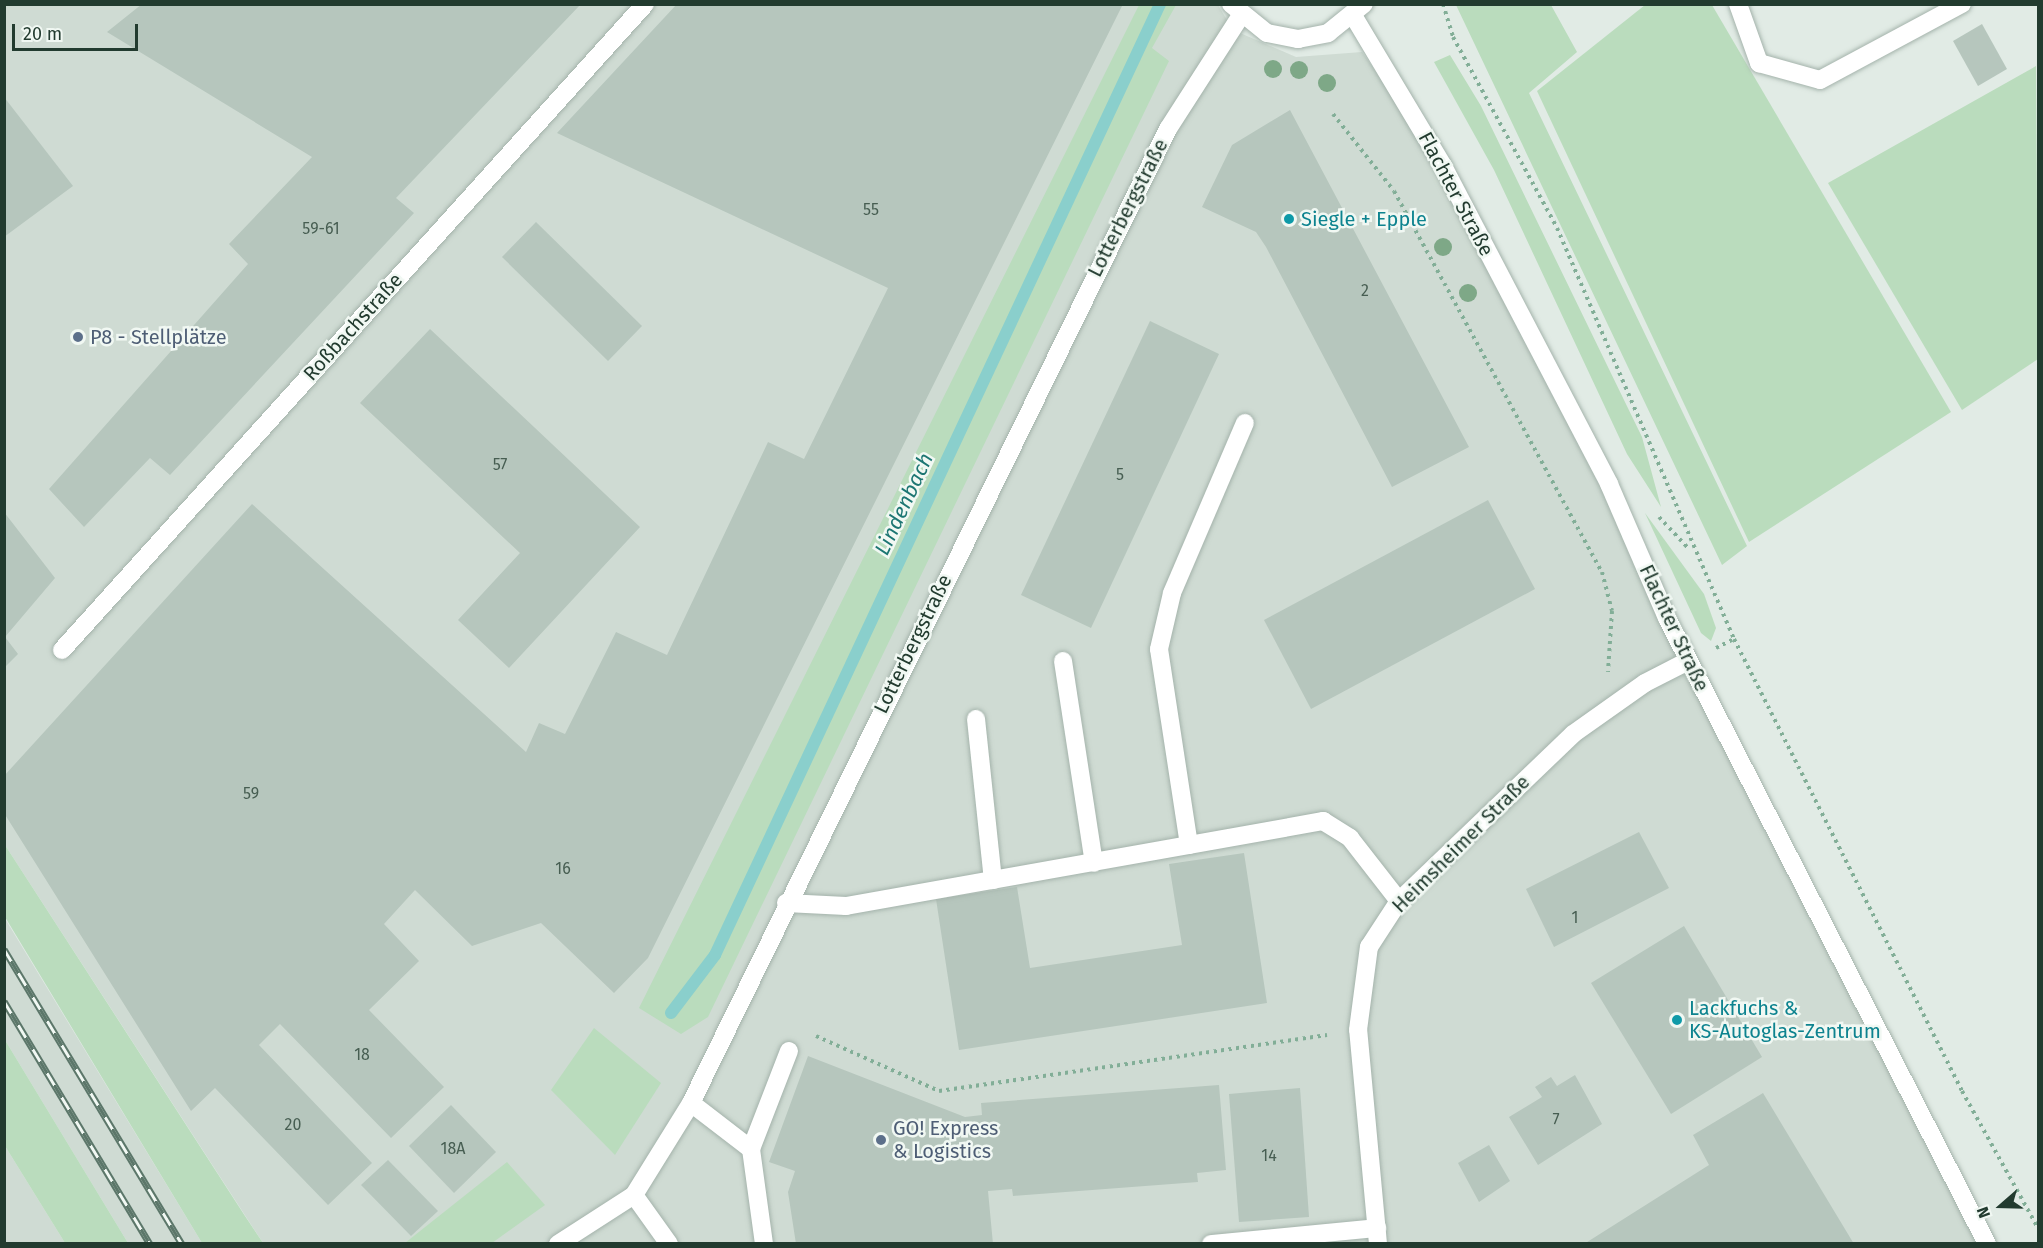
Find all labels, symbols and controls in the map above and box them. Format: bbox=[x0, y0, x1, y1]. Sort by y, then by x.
scale bar bbox=[15, 12, 141, 50]
text: 20 m bbox=[23, 23, 62, 45]
street label: Flachter Straße bbox=[1413, 128, 1499, 260]
street label: Lotterbergstraße bbox=[1083, 135, 1173, 281]
house number: 55 bbox=[863, 200, 879, 220]
place label: Siegle + Epple bbox=[1301, 207, 1427, 231]
marker: Siegle + Epple bbox=[1282, 212, 1296, 226]
house number: 59-61 bbox=[302, 219, 340, 239]
street label: Roßbachstraße bbox=[298, 268, 408, 386]
house number: 2 bbox=[1361, 281, 1369, 301]
place label: P8 - Stellplätze bbox=[90, 325, 227, 349]
marker: P8 - Stellplätze bbox=[71, 330, 85, 344]
water label: Lindenbach bbox=[869, 449, 939, 559]
house number: 57 bbox=[493, 455, 507, 475]
house number: 5 bbox=[1116, 465, 1124, 485]
street label: Flachter Straße bbox=[1634, 561, 1714, 695]
street label: Lotterbergstraße bbox=[869, 571, 957, 717]
street label: Heimsheimer Straße bbox=[1387, 770, 1535, 918]
house number: 59 bbox=[243, 784, 259, 804]
house number: 16 bbox=[555, 859, 571, 879]
house number: 1 bbox=[1572, 908, 1578, 928]
place label: Lackfuchs & KS-Autoglas-Zentrum bbox=[1689, 996, 1881, 1043]
marker: Lackfuchs & KS-Autoglas-Zentrum bbox=[1670, 1013, 1684, 1027]
house number: 18 bbox=[354, 1045, 370, 1065]
house number: 7 bbox=[1552, 1110, 1560, 1130]
house number: 20 bbox=[285, 1115, 301, 1135]
place label: GO! Express & Logistics bbox=[893, 1116, 998, 1163]
marker: GO! Express & Logistics bbox=[874, 1133, 888, 1147]
house number: 18A bbox=[441, 1139, 465, 1159]
house number: 14 bbox=[1261, 1146, 1277, 1166]
north arrow bbox=[1971, 1176, 2031, 1236]
text: N bbox=[1973, 1204, 1994, 1221]

